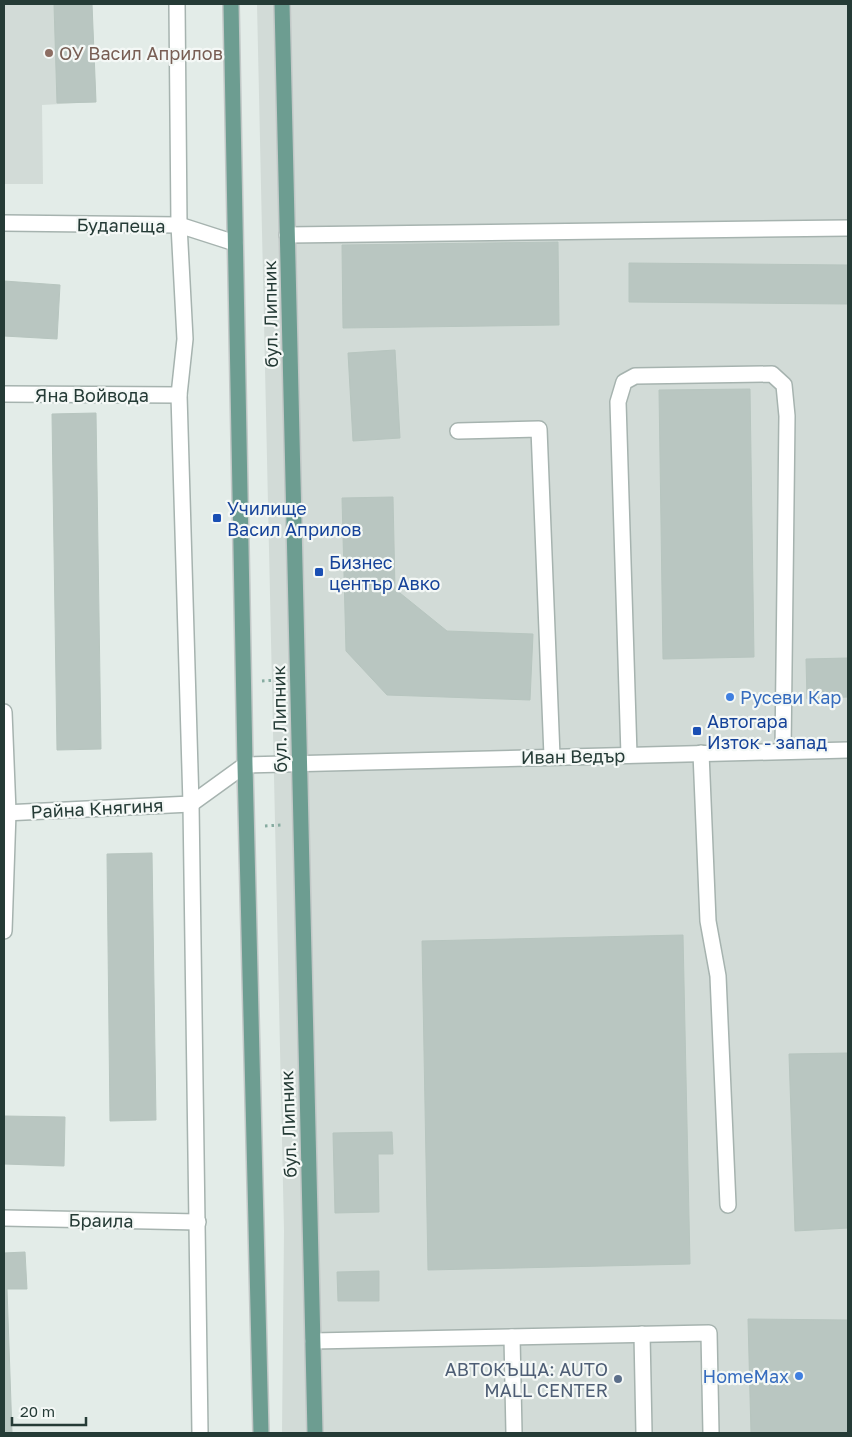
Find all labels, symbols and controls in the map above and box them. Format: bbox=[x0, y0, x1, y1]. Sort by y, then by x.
place label: ОУ Васил Априлов bbox=[59, 42, 223, 64]
marker: ОУ Васил Априлов bbox=[43, 47, 55, 59]
street label: Будапеща bbox=[76, 213, 166, 237]
street label: бул. Липник bbox=[258, 260, 282, 368]
street label: Яна Войвода bbox=[35, 384, 149, 406]
place label: Училище Васил Априлов bbox=[227, 497, 361, 540]
marker: Училище Васил Априлов bbox=[211, 512, 223, 524]
place label: Бизнес център Авко bbox=[329, 551, 440, 594]
marker: Бизнес център Авко bbox=[313, 566, 325, 578]
street label: бул. Липник bbox=[267, 665, 291, 773]
place label: Русеви Кар bbox=[740, 686, 841, 708]
marker: Русеви Кар bbox=[724, 691, 736, 703]
place label: Автогара Изток - запад bbox=[707, 710, 827, 753]
marker: Автогара Изток - запад bbox=[691, 725, 703, 737]
street label: Иван Ведър bbox=[521, 744, 625, 768]
street label: Райна Княгиня bbox=[30, 794, 164, 822]
street label: бул. Липник bbox=[275, 1070, 301, 1178]
street label: Браила bbox=[68, 1208, 134, 1232]
place label: АВТОКЪЩА: AUTO MALL CENTER bbox=[445, 1358, 608, 1401]
place label: HomeMax bbox=[703, 1365, 789, 1387]
marker: HomeMax bbox=[793, 1370, 805, 1382]
marker: АВТОКЪЩА: AUTO MALL CENTER bbox=[612, 1373, 624, 1385]
scale bar bbox=[12, 1394, 86, 1426]
text: 20 m bbox=[20, 1402, 55, 1420]

